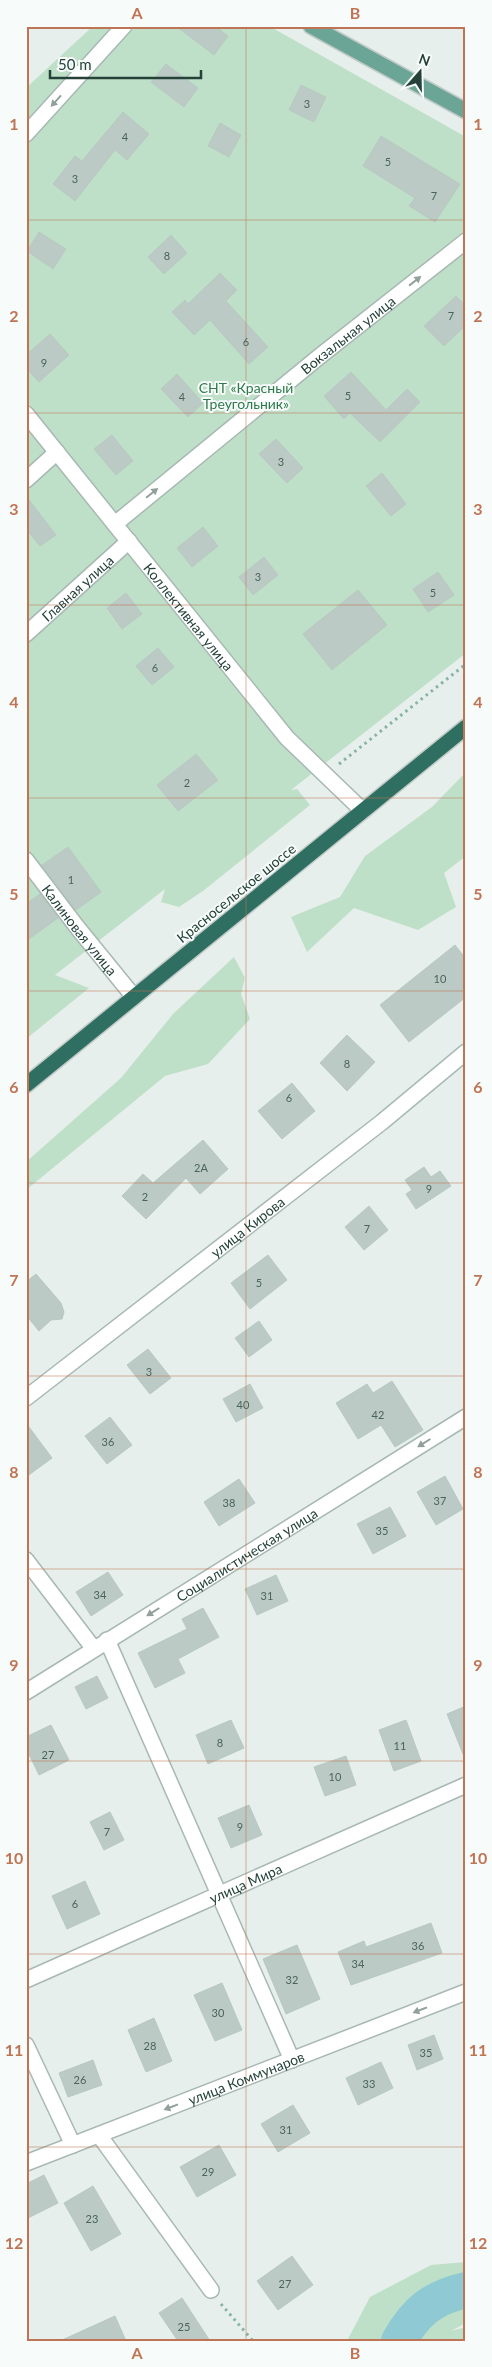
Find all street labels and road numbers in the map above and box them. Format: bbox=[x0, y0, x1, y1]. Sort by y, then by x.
street label: Вокзальная улица bbox=[297, 292, 398, 377]
street label: Главная улица bbox=[38, 551, 117, 624]
street label: Коллективная улица bbox=[141, 559, 238, 674]
street label: Красносельское шоссе bbox=[173, 840, 299, 946]
street label: Калиновая улица bbox=[39, 881, 121, 978]
street label: улица Кирова bbox=[207, 1192, 288, 1260]
street label: Социалистическая улица bbox=[173, 1504, 320, 1605]
street label: улица Мира bbox=[206, 1859, 284, 1906]
street label: улица Коммунаров bbox=[185, 2047, 307, 2108]

